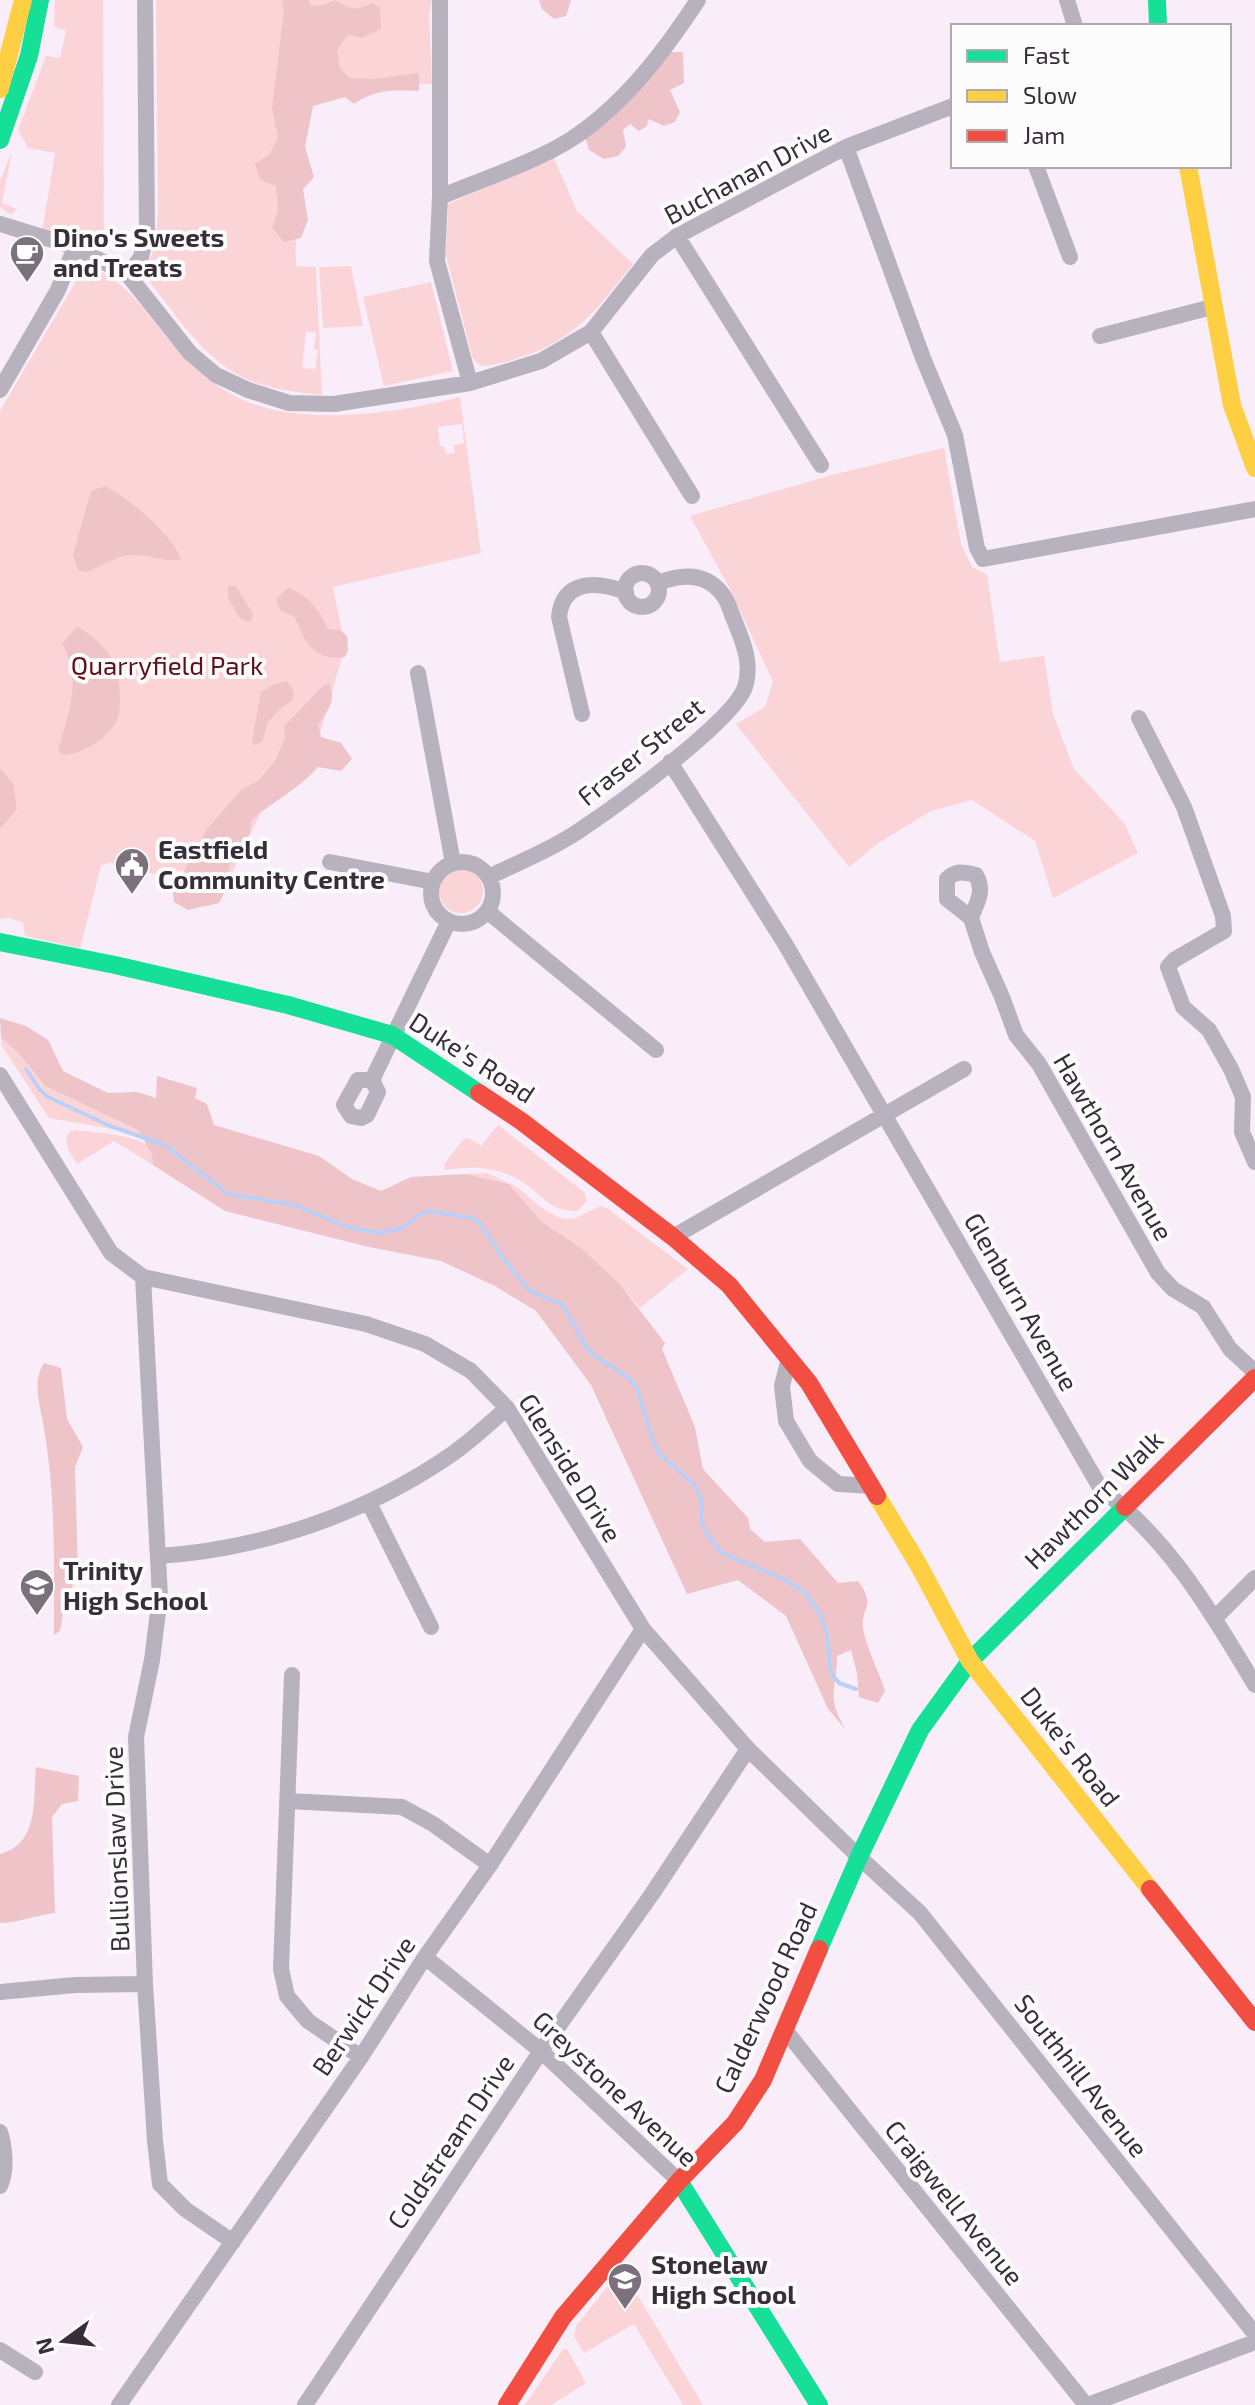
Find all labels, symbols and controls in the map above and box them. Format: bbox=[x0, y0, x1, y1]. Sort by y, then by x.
legend bbox=[951, 24, 1231, 168]
text: Fast bbox=[1023, 40, 1070, 69]
text: Slow bbox=[1023, 80, 1077, 109]
street label: Buchanan Drive bbox=[658, 116, 836, 230]
text: Jam bbox=[1023, 120, 1065, 149]
place label: Dino's Sweets and Treats bbox=[53, 221, 224, 282]
cafe icon: Dino's Sweets and Treats bbox=[8, 234, 46, 284]
park label: Quarryfield Park bbox=[71, 649, 263, 680]
street label: Fraser Street bbox=[571, 690, 709, 811]
place label: Eastfield Community Centre bbox=[158, 833, 385, 895]
public building icon: Eastfield Community Centre bbox=[113, 846, 151, 896]
street label: Duke's Road bbox=[404, 1005, 541, 1109]
street label: Hawthorn Avenue bbox=[1048, 1047, 1180, 1245]
street label: Glenburn Avenue bbox=[959, 1207, 1086, 1396]
street label: Glenside Drive bbox=[513, 1387, 629, 1547]
street label: Hawthorn Walk bbox=[1017, 1423, 1169, 1575]
place label: Trinity High School bbox=[63, 1554, 208, 1615]
school or university icon: Trinity High School bbox=[18, 1567, 56, 1617]
street label: Duke's Road bbox=[1015, 1680, 1127, 1812]
street label: Bullionslaw Drive bbox=[96, 1745, 135, 1953]
street label: Calderwood Road bbox=[707, 1897, 823, 2098]
street label: Berwick Drive bbox=[305, 1930, 421, 2081]
street label: Southhill Avenue bbox=[1009, 1988, 1155, 2163]
street label: Greystone Avenue bbox=[527, 2004, 705, 2172]
street label: Coldstream Drive bbox=[380, 2048, 520, 2234]
street label: Craigwell Avenue bbox=[879, 2113, 1031, 2291]
place label: Stonelaw High School bbox=[651, 2248, 796, 2309]
school or university icon: Stonelaw High School bbox=[606, 2261, 644, 2311]
north arrow bbox=[24, 2301, 104, 2381]
text: N bbox=[29, 2335, 58, 2357]

